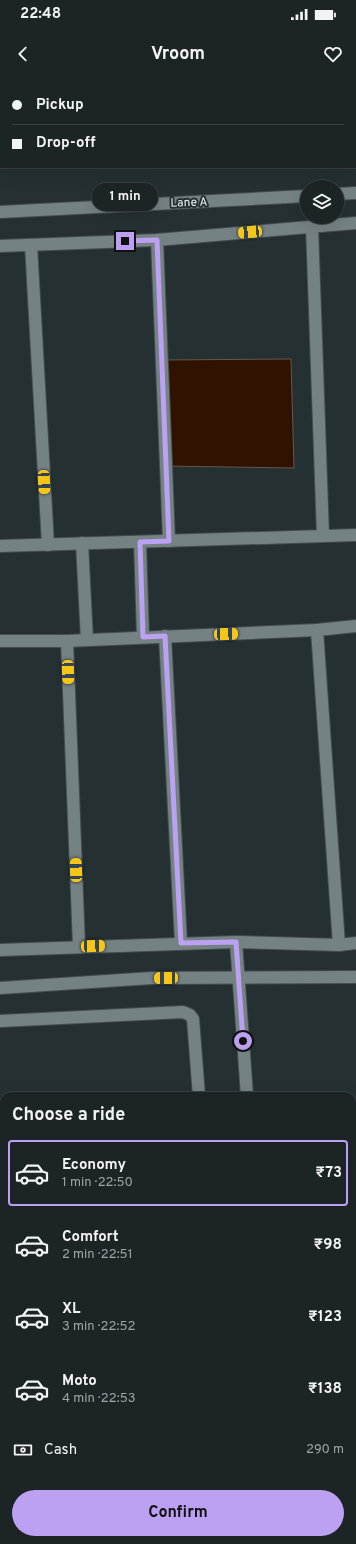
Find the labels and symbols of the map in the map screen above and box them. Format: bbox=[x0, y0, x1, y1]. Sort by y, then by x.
callout: 1 min bbox=[92, 183, 158, 211]
street label: Lane A bbox=[170, 194, 208, 212]
car bbox=[238, 225, 262, 239]
route end bbox=[116, 232, 134, 250]
car bbox=[37, 470, 51, 494]
car bbox=[214, 628, 238, 640]
car bbox=[62, 660, 74, 684]
car bbox=[70, 858, 82, 882]
car bbox=[81, 940, 105, 952]
car bbox=[154, 972, 178, 984]
route start bbox=[234, 1032, 252, 1050]

